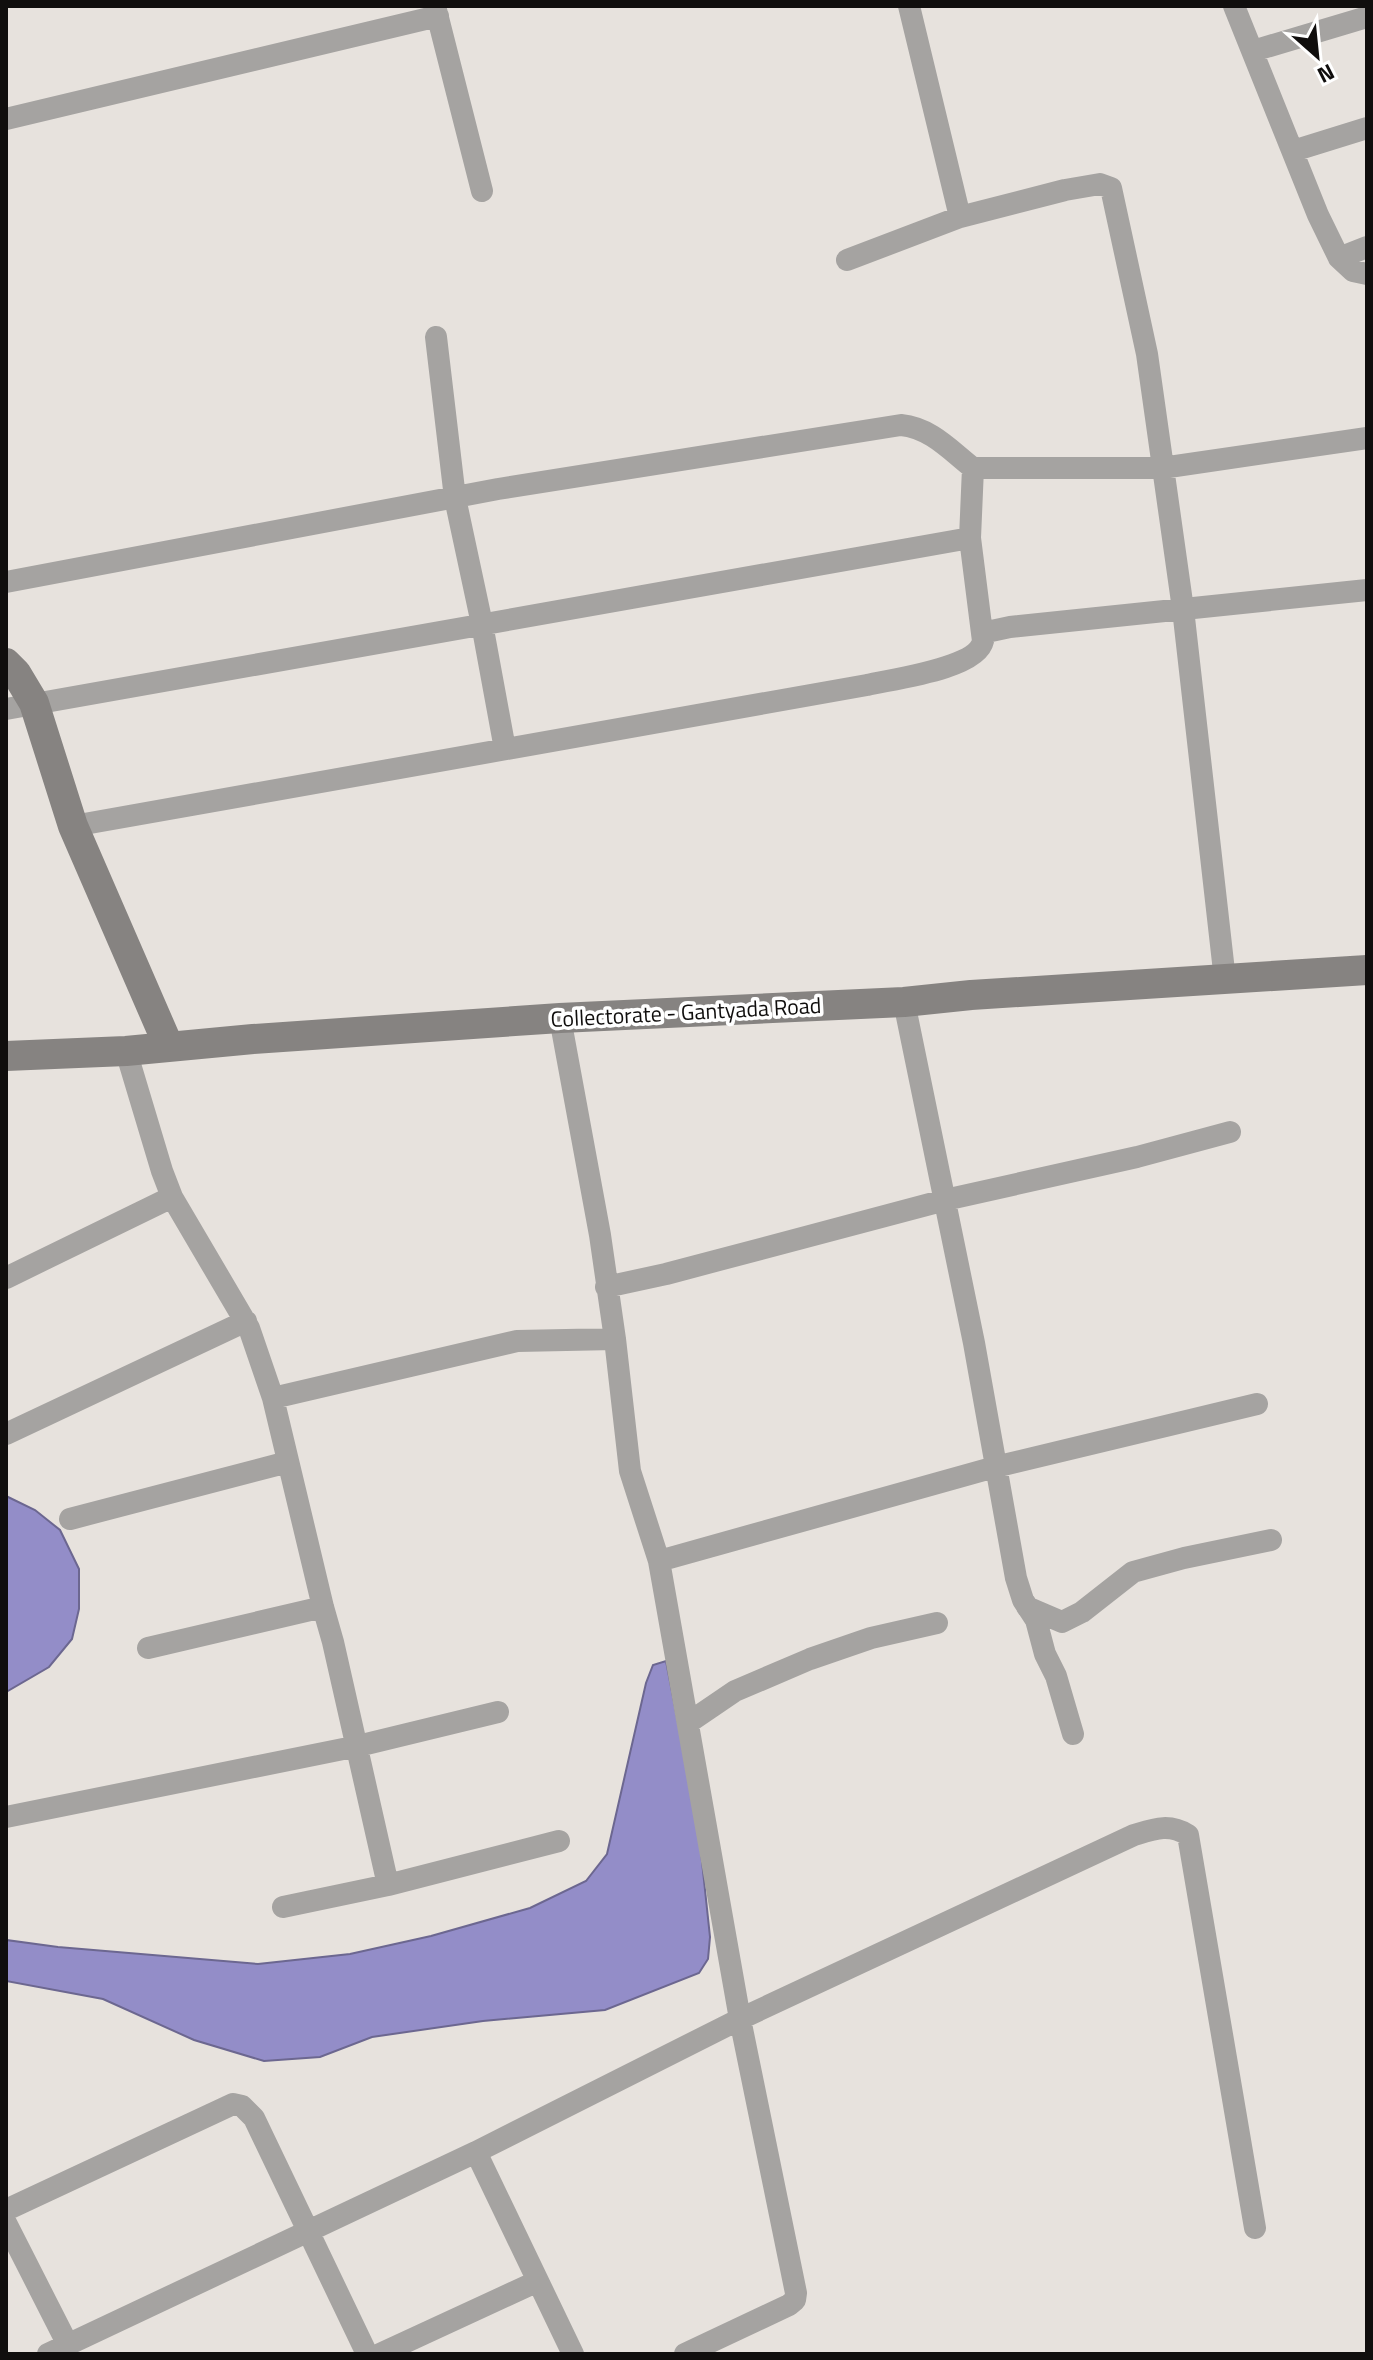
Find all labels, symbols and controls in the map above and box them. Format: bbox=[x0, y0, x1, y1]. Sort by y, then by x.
north arrow bbox=[1277, 16, 1357, 96]
text: N bbox=[1312, 55, 1341, 92]
street label: Collectorate - Gantyada Road bbox=[550, 988, 822, 1036]

